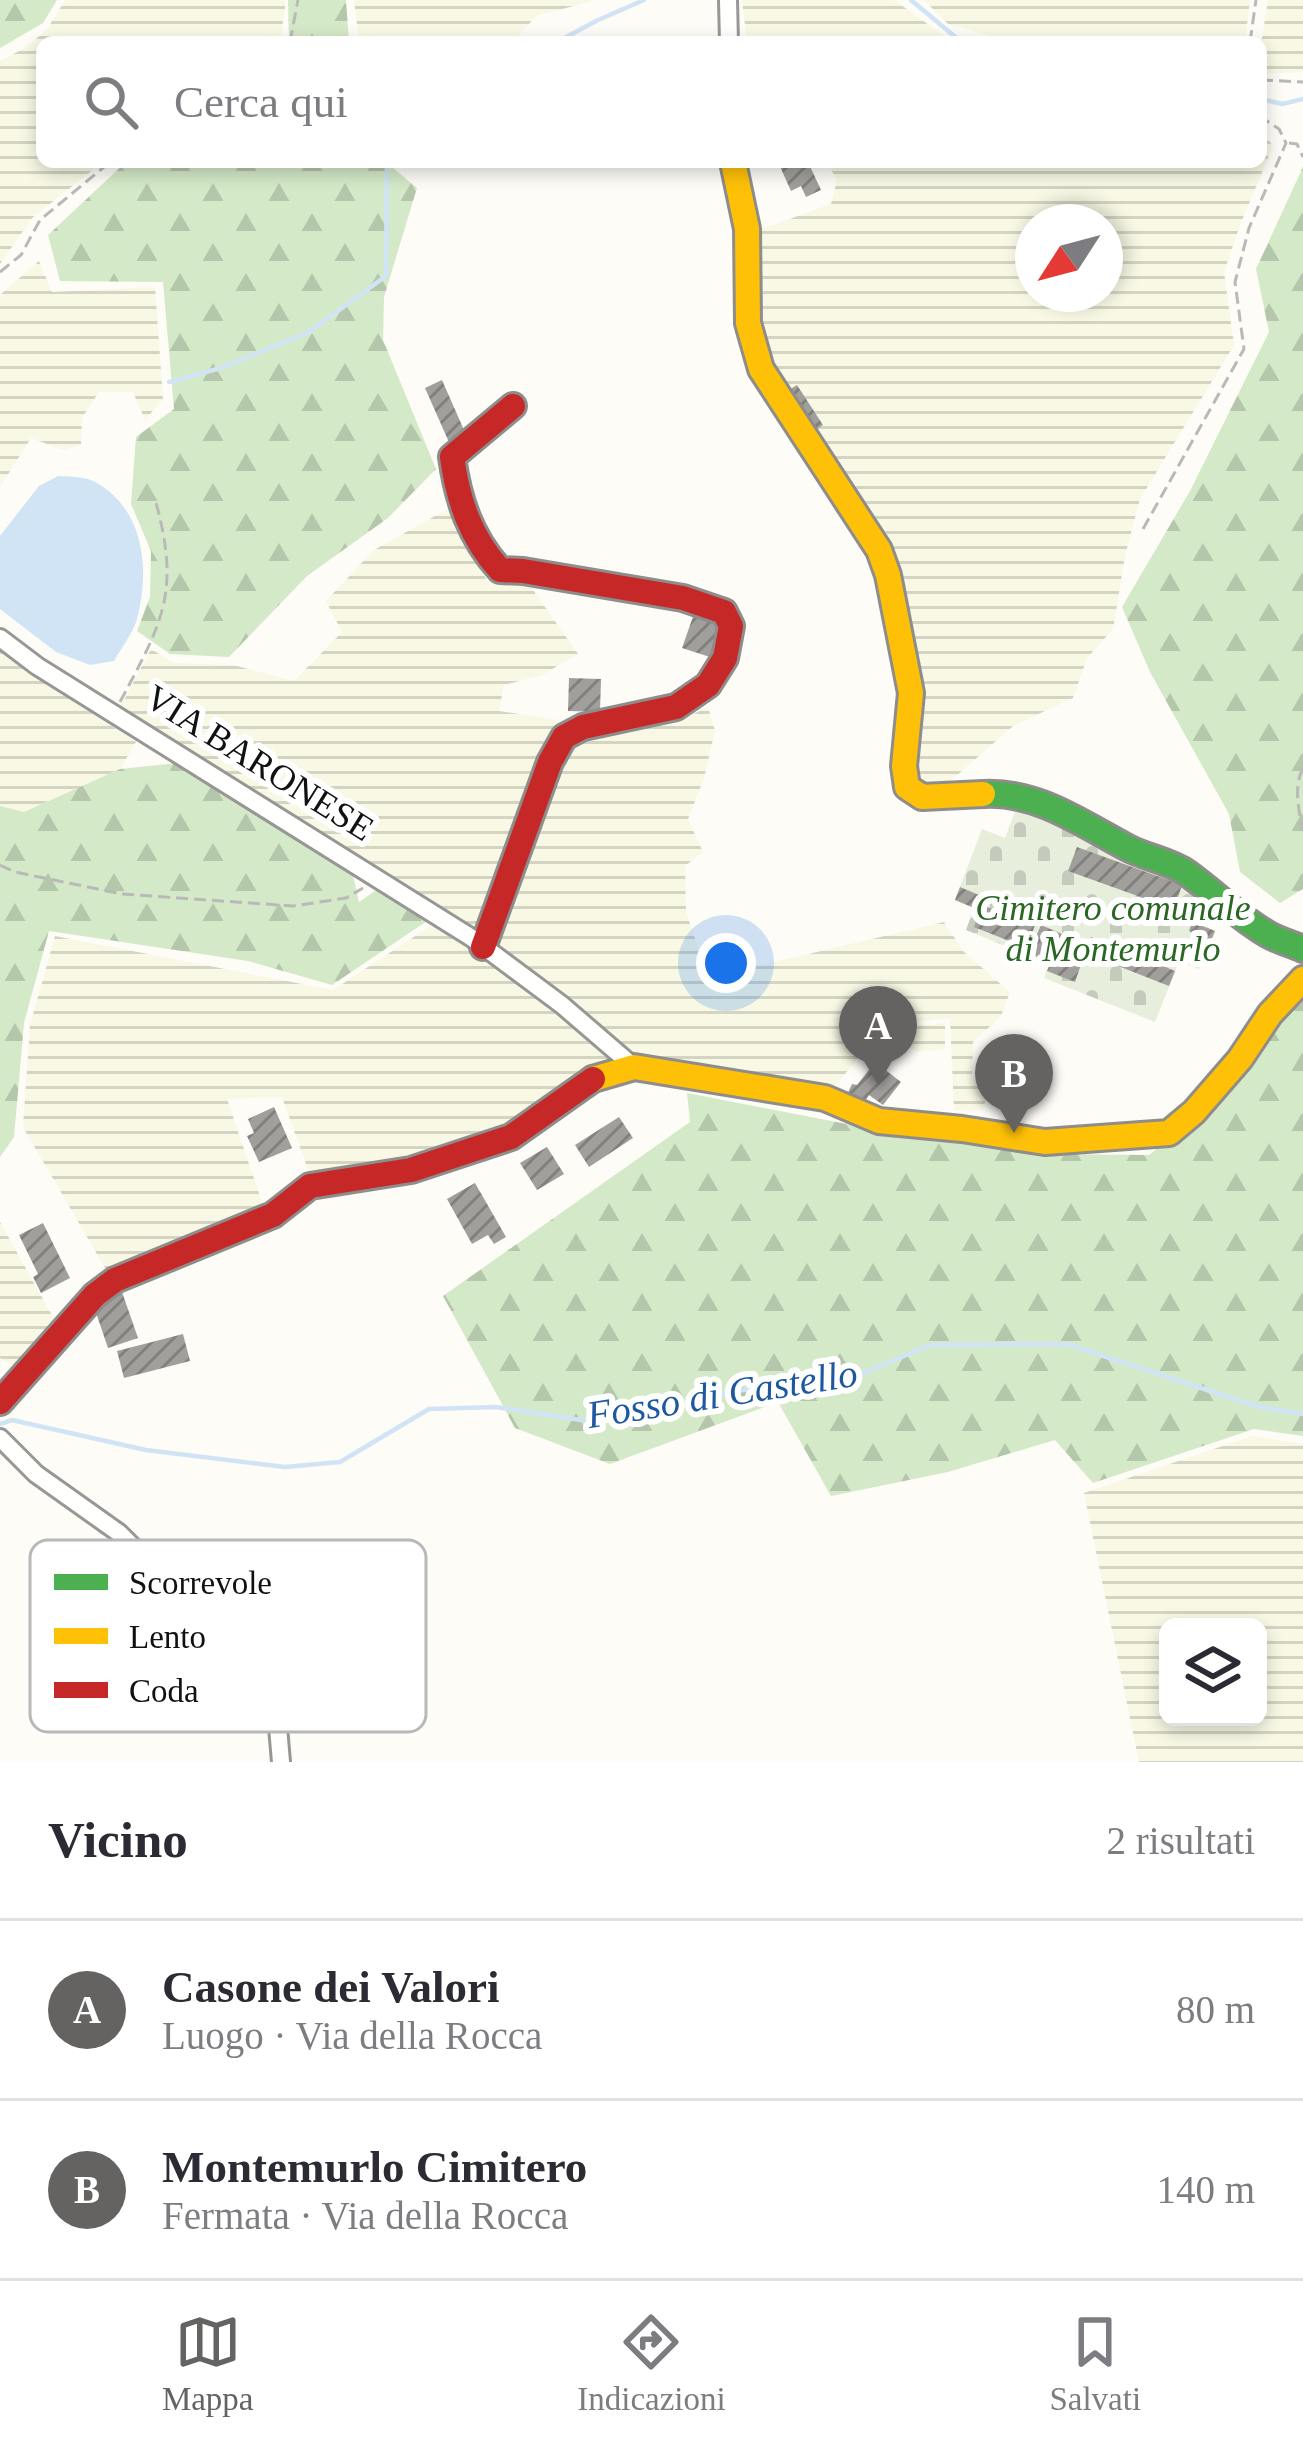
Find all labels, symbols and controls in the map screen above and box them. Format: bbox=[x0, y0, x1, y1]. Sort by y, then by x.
search box bbox=[36, 36, 1267, 168]
icon: search bbox=[78, 69, 144, 135]
text: Cerca qui bbox=[174, 77, 348, 127]
north arrow bbox=[1015, 204, 1123, 312]
street label: VIA BARONESE bbox=[138, 677, 381, 849]
park label: Cimitero comunale di Montemurlo bbox=[975, 888, 1251, 969]
your location bbox=[696, 933, 756, 993]
pin: A bbox=[839, 986, 917, 1085]
pin: B bbox=[975, 1034, 1053, 1133]
water label: Fosso di Castello bbox=[583, 1351, 860, 1436]
legend bbox=[30, 1540, 426, 1732]
text: Scorrevole bbox=[129, 1565, 272, 1601]
map controls bbox=[1159, 1618, 1267, 1726]
button: layers bbox=[1159, 1618, 1267, 1726]
text: Lento bbox=[129, 1619, 206, 1655]
text: Coda bbox=[129, 1673, 199, 1709]
text: Vicino bbox=[48, 1812, 188, 1868]
text: 2 risultati bbox=[1107, 1819, 1255, 1862]
text: Casone dei Valori bbox=[162, 1962, 500, 2012]
text: A bbox=[73, 1988, 101, 2031]
text: 80 m bbox=[1176, 1988, 1255, 2031]
text: Luogo · Via della Rocca bbox=[162, 2014, 542, 2057]
text: Montemurlo Cimitero bbox=[162, 2142, 587, 2192]
text: B bbox=[74, 2168, 100, 2211]
text: 140 m bbox=[1156, 2168, 1255, 2211]
text: Fermata · Via della Rocca bbox=[162, 2194, 568, 2237]
tab: Mappa bbox=[162, 2309, 254, 2418]
tab: Indicazioni bbox=[577, 2309, 726, 2418]
tab: Salvati bbox=[1049, 2309, 1141, 2418]

